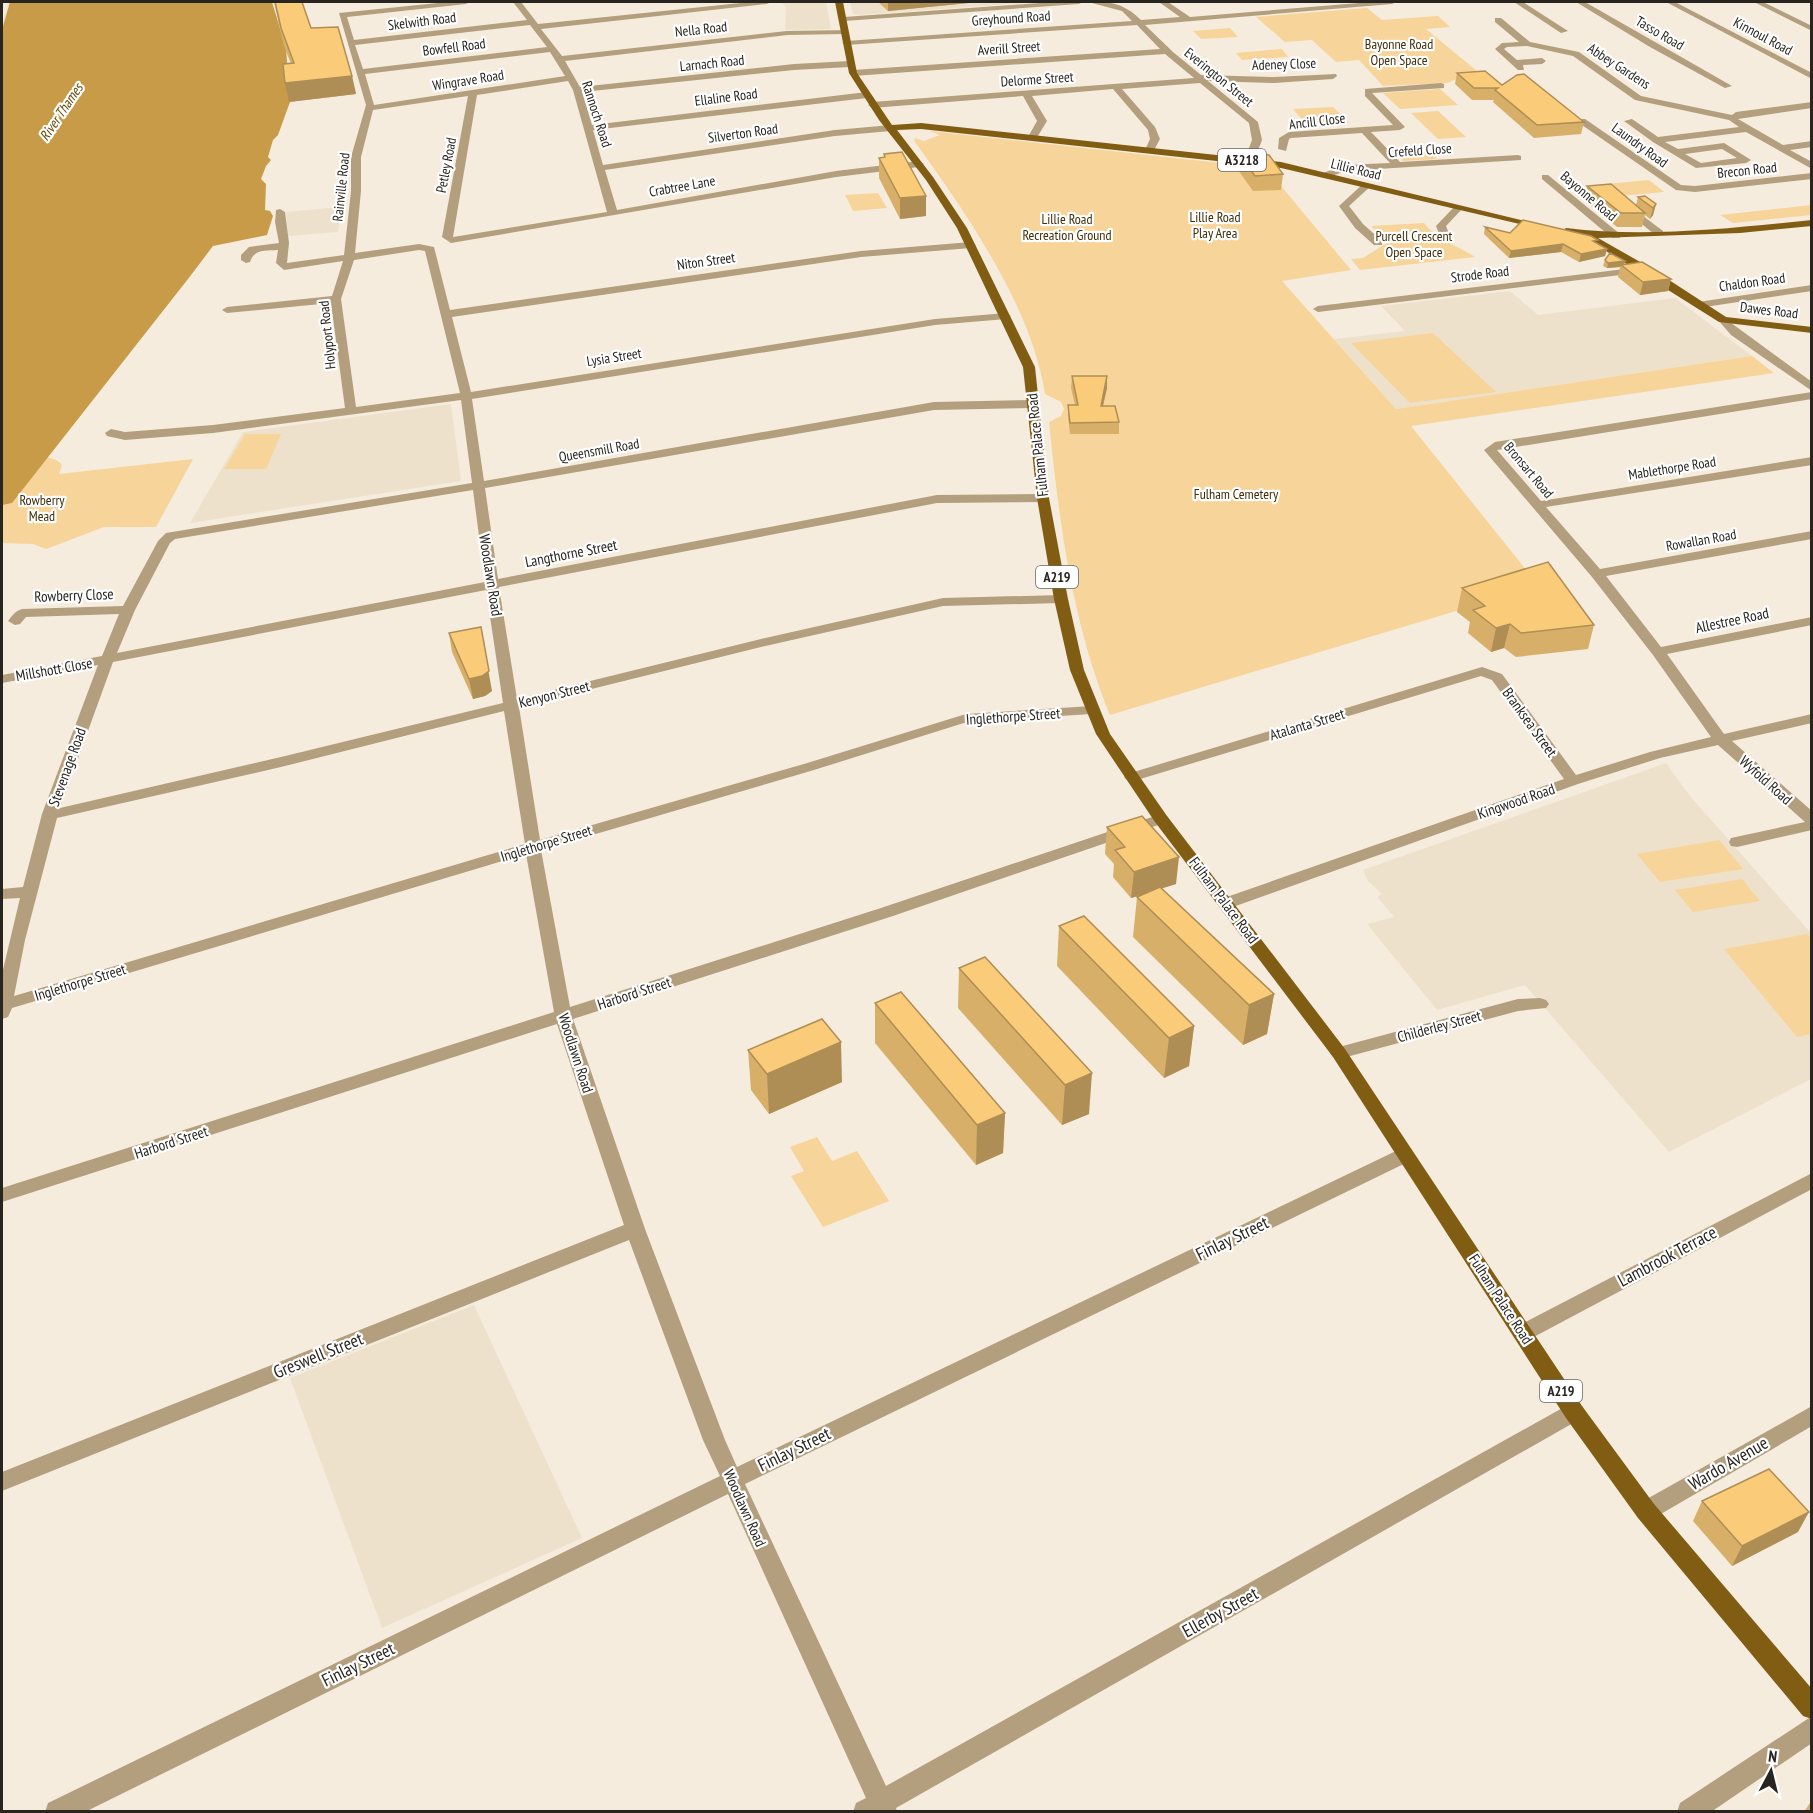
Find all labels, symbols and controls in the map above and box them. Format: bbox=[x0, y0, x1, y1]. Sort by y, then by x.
street label: Greyhound Road bbox=[971, 6, 1051, 30]
street label: Skelwith Road bbox=[387, 8, 457, 34]
street label: Tasso Road bbox=[1633, 12, 1687, 54]
street label: Kinnoul Road bbox=[1730, 13, 1796, 59]
street label: Nella Road bbox=[674, 17, 728, 41]
street label: Bowfell Road bbox=[421, 34, 487, 60]
park label: Bayonne Road Open Space bbox=[1365, 35, 1433, 69]
street label: Averill Street bbox=[977, 37, 1041, 59]
street label: Abbey Gardens bbox=[1584, 39, 1654, 93]
street label: Everington Street bbox=[1181, 44, 1257, 111]
street label: Larnach Road bbox=[679, 51, 745, 75]
street label: Adeney Close bbox=[1252, 54, 1317, 74]
street label: Wingrave Road bbox=[431, 65, 505, 95]
street label: Delorme Street bbox=[1000, 67, 1074, 91]
water label: River Thames bbox=[35, 79, 87, 144]
street label: Rannoch Road bbox=[578, 79, 616, 149]
street label: Ellaline Road bbox=[694, 84, 758, 110]
street label: Ancill Close bbox=[1288, 109, 1346, 133]
street label: Silverton Road bbox=[707, 119, 779, 147]
street label: Laundry Road bbox=[1608, 119, 1672, 171]
street label: Petley Road bbox=[432, 136, 460, 194]
street label: Crefeld Close bbox=[1388, 139, 1453, 161]
road number: A3218 bbox=[1218, 149, 1266, 171]
street label: Rainville Road bbox=[328, 152, 354, 222]
street label: Lillie Road bbox=[1329, 154, 1383, 184]
street label: Brecon Road bbox=[1716, 158, 1778, 182]
street label: Bayonne Road bbox=[1557, 167, 1621, 225]
street label: Crabtree Lane bbox=[647, 171, 717, 201]
park label: Lillie Road Play Area bbox=[1189, 208, 1241, 242]
park label: Lillie Road Recreation Ground bbox=[1022, 210, 1112, 244]
park label: Purcell Crescent Open Space bbox=[1376, 227, 1453, 261]
street label: Niton Street bbox=[676, 248, 736, 274]
street label: Strode Road bbox=[1450, 262, 1510, 286]
street label: Chaldon Road bbox=[1718, 268, 1786, 296]
street label: Dawes Road bbox=[1739, 298, 1799, 322]
street label: Holyport Road bbox=[314, 300, 340, 370]
street label: Lysia Street bbox=[585, 344, 643, 370]
street label: Fulham Palace Road bbox=[1022, 392, 1052, 498]
street label: Queensmill Road bbox=[557, 434, 641, 466]
street label: Bronsart Road bbox=[1500, 438, 1558, 502]
street label: Mablethorpe Road bbox=[1627, 452, 1717, 484]
park label: Fulham Cemetery bbox=[1194, 485, 1279, 503]
park label: Rowberry Mead bbox=[19, 491, 65, 525]
street label: Rowallan Road bbox=[1664, 525, 1738, 555]
street label: Woodlawn Road bbox=[475, 533, 507, 617]
street label: Langthorne Street bbox=[523, 535, 619, 571]
road number: A219 bbox=[1036, 566, 1078, 588]
street label: Rowberry Close bbox=[34, 584, 114, 606]
street label: Allestree Road bbox=[1694, 603, 1770, 637]
street label: Millshott Close bbox=[14, 653, 94, 685]
street label: Kenyon Street bbox=[517, 676, 591, 712]
street label: Branksea Street bbox=[1498, 684, 1562, 760]
street label: Inglethorpe Street bbox=[965, 703, 1061, 729]
street label: Atalanta Street bbox=[1267, 704, 1347, 744]
street label: Stevenage Road bbox=[44, 725, 90, 809]
street label: Wyfold Road bbox=[1736, 751, 1796, 809]
street label: Kingwood Road bbox=[1475, 779, 1557, 823]
street label: Inglethorpe Street bbox=[498, 820, 594, 866]
street label: Fulham Palace Road bbox=[1185, 853, 1263, 947]
street label: Inglethorpe Street bbox=[32, 959, 128, 1005]
street label: Harbord Street bbox=[595, 972, 673, 1014]
street label: Childerley Street bbox=[1395, 1006, 1483, 1046]
street label: Woodlawn Road bbox=[554, 1011, 598, 1095]
street label: Harbord Street bbox=[132, 1121, 210, 1163]
street label: Finlay Street bbox=[1192, 1211, 1272, 1265]
street label: Lambrook Terrace bbox=[1614, 1220, 1720, 1292]
street label: Fulham Palace Road bbox=[1465, 1250, 1537, 1348]
street label: Greswell Street bbox=[270, 1327, 366, 1383]
road number: A219 bbox=[1540, 1380, 1582, 1402]
street label: Finlay Street bbox=[754, 1422, 834, 1476]
street label: Wardo Avenue bbox=[1684, 1431, 1772, 1495]
street label: Woodlawn Road bbox=[720, 1466, 770, 1550]
street label: Ellerby Street bbox=[1178, 1582, 1262, 1642]
street label: Finlay Street bbox=[318, 1637, 398, 1691]
north arrow bbox=[1741, 1741, 1801, 1801]
text: N bbox=[1767, 1746, 1778, 1767]

